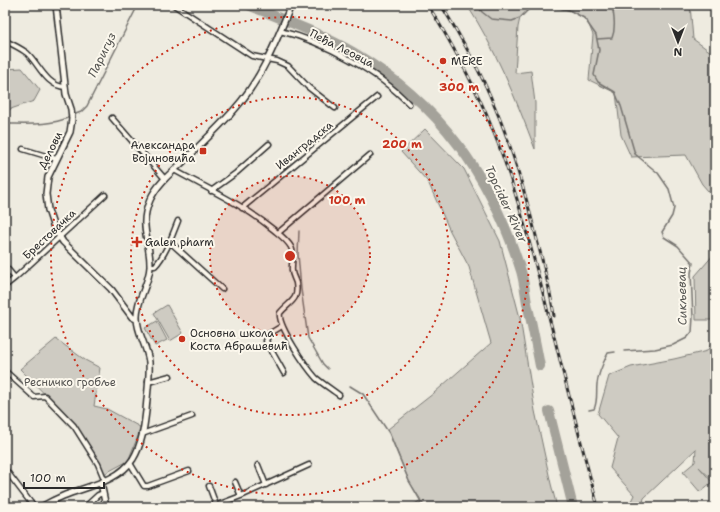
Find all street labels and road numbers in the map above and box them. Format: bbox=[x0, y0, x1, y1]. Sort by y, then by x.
street label: Пеђа Леовца bbox=[307, 26, 377, 71]
street label: Иванградска bbox=[273, 118, 336, 173]
street label: Делови bbox=[35, 129, 66, 171]
street label: Брестовачка bbox=[20, 206, 79, 263]

